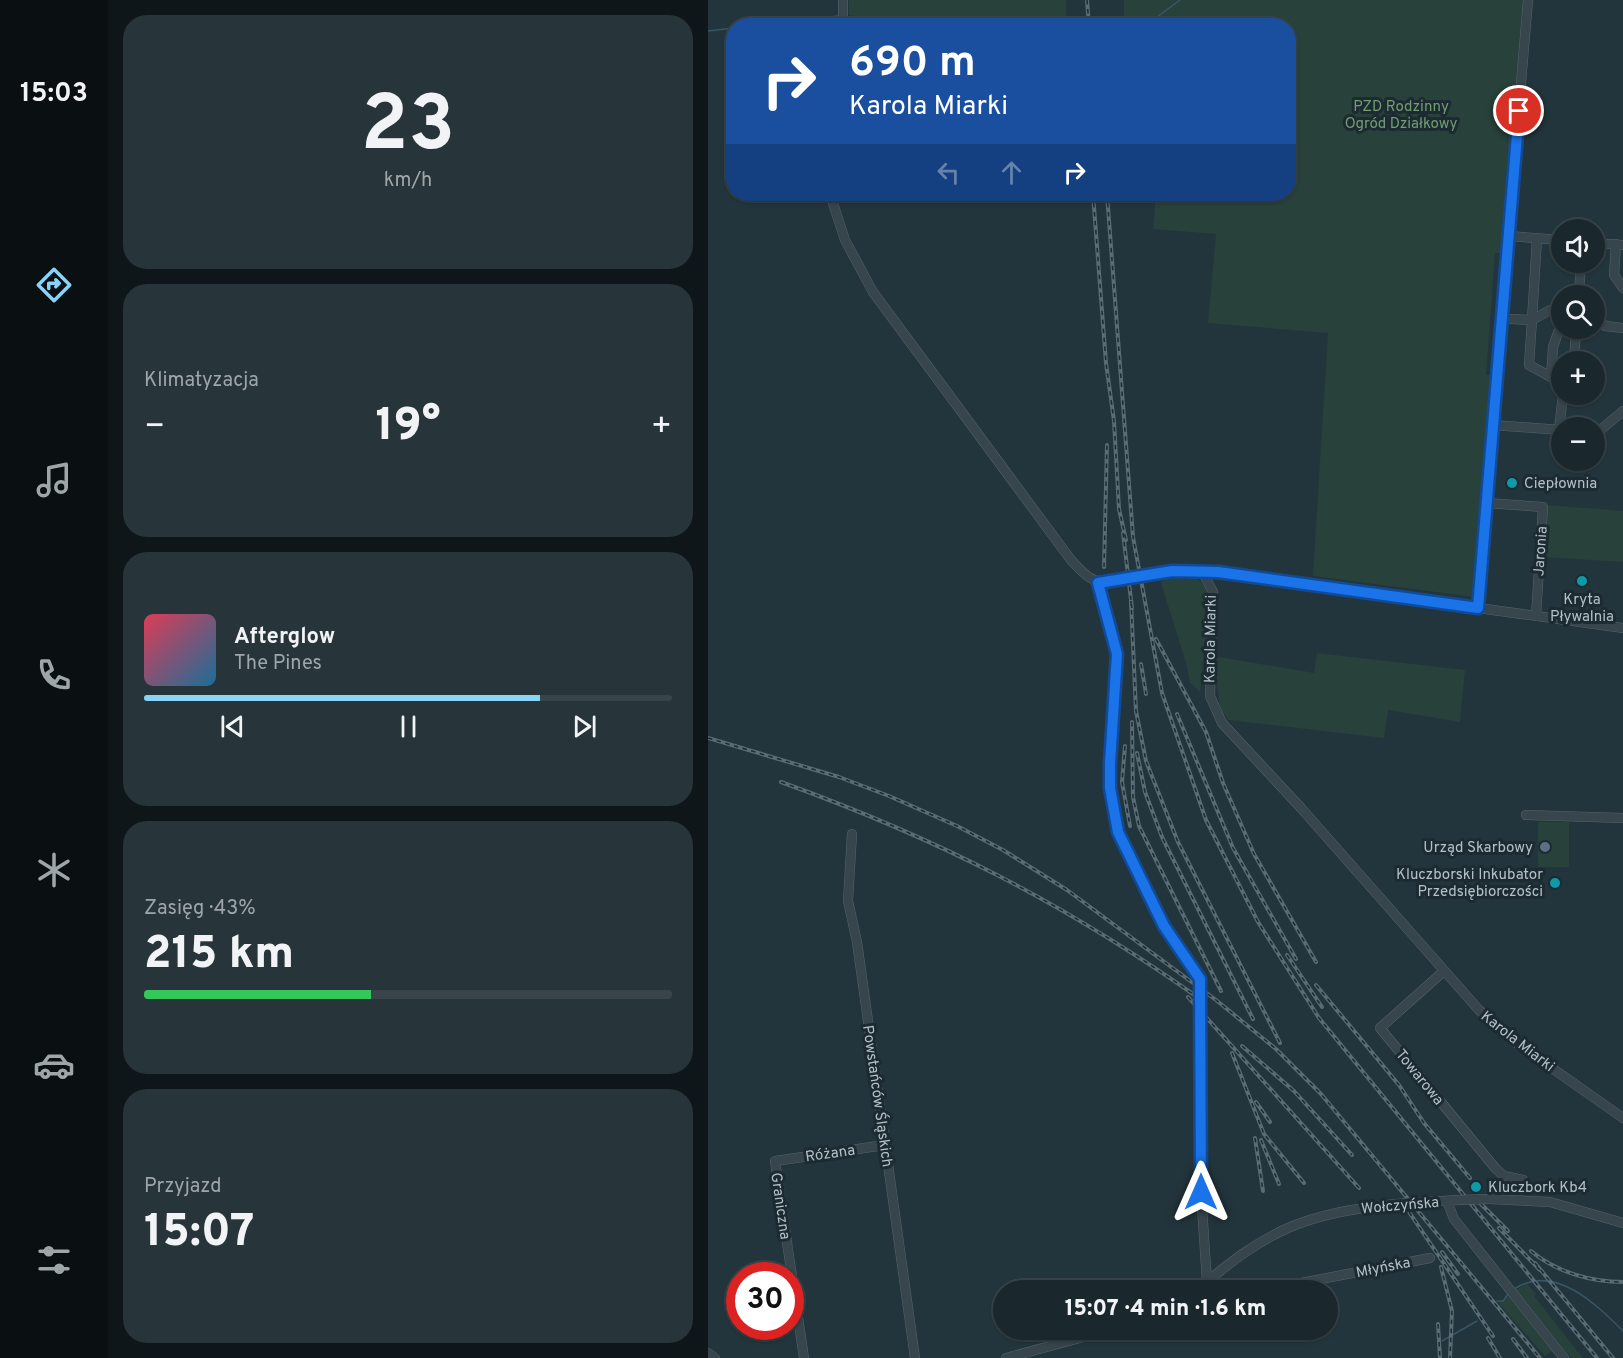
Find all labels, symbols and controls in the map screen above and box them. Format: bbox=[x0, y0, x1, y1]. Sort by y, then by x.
text: 690 m bbox=[849, 38, 976, 91]
icon: right bbox=[750, 42, 828, 120]
text: 15:03 bbox=[20, 77, 88, 111]
text: 23 bbox=[361, 79, 455, 178]
pin bbox=[1493, 85, 1544, 136]
text: Karola Miarki bbox=[849, 90, 1008, 124]
icon: arrive bbox=[1502, 94, 1535, 127]
park label: PZD Rodzinny Ogród Działkowy bbox=[1345, 98, 1457, 134]
icon: left bbox=[932, 156, 965, 189]
icon: ahead bbox=[995, 156, 1028, 189]
icon: right bbox=[1058, 156, 1091, 189]
text: km/h bbox=[384, 168, 432, 194]
map controls bbox=[1551, 219, 1605, 471]
button: sound bbox=[1551, 219, 1605, 273]
icon: directions bbox=[33, 264, 75, 306]
button: search bbox=[1551, 285, 1605, 339]
button: + bbox=[1551, 351, 1605, 405]
text: Klimatyzacja bbox=[144, 368, 259, 394]
text: 19° bbox=[375, 399, 441, 456]
text: − bbox=[144, 407, 165, 449]
text: + bbox=[651, 407, 672, 449]
button: − bbox=[1551, 417, 1605, 471]
icon: music bbox=[33, 459, 75, 501]
place label: Ciepłownia bbox=[1524, 475, 1597, 494]
marker: Ciepłownia bbox=[1505, 476, 1519, 490]
street label: Jaronia bbox=[1530, 525, 1553, 577]
marker: Kryta Pływalnia bbox=[1575, 574, 1589, 588]
place label: Kryta Pływalnia bbox=[1550, 591, 1614, 627]
street label: Karola Miarki bbox=[1201, 595, 1222, 683]
text: Afterglow bbox=[234, 624, 335, 651]
text: The Pines bbox=[234, 651, 322, 677]
icon: phone bbox=[33, 654, 75, 696]
icon: previous bbox=[216, 710, 249, 743]
icon: pause bbox=[392, 710, 425, 743]
icon: next bbox=[568, 710, 601, 743]
place label: Urząd Skarbowy bbox=[1423, 839, 1533, 858]
marker: Urząd Skarbowy bbox=[1538, 840, 1552, 854]
icon: climate bbox=[33, 849, 75, 891]
place label: Kluczborski Inkubator Przedsiębiorczości bbox=[1396, 866, 1543, 902]
marker: Kluczborski Inkubator Przedsiębiorczości bbox=[1548, 876, 1562, 890]
text: Zasięg · 43% bbox=[144, 896, 256, 922]
text: 215 km bbox=[144, 927, 294, 984]
street label: Karola Miarki bbox=[1476, 1007, 1558, 1077]
street label: Powstańców Śląskich bbox=[857, 1024, 898, 1168]
icon: car bbox=[33, 1044, 75, 1086]
street label: Towarowa bbox=[1391, 1046, 1447, 1110]
street label: Różana bbox=[804, 1142, 856, 1167]
position arrow bbox=[1169, 1160, 1233, 1224]
street label: Graniczna bbox=[765, 1171, 794, 1241]
text: Przyjazd bbox=[144, 1174, 221, 1200]
place label: Kluczbork Kb4 bbox=[1488, 1179, 1587, 1198]
marker: Kluczbork Kb4 bbox=[1469, 1180, 1483, 1194]
street label: Wołczyńska bbox=[1360, 1194, 1440, 1219]
text: 15:07 bbox=[144, 1205, 254, 1262]
icon: filters bbox=[33, 1239, 75, 1281]
street label: Młyńska bbox=[1354, 1254, 1412, 1283]
speed limit sign: 30 bbox=[726, 1262, 804, 1340]
text: 15:07 · 4 min · 1.6 km bbox=[1065, 1296, 1266, 1323]

